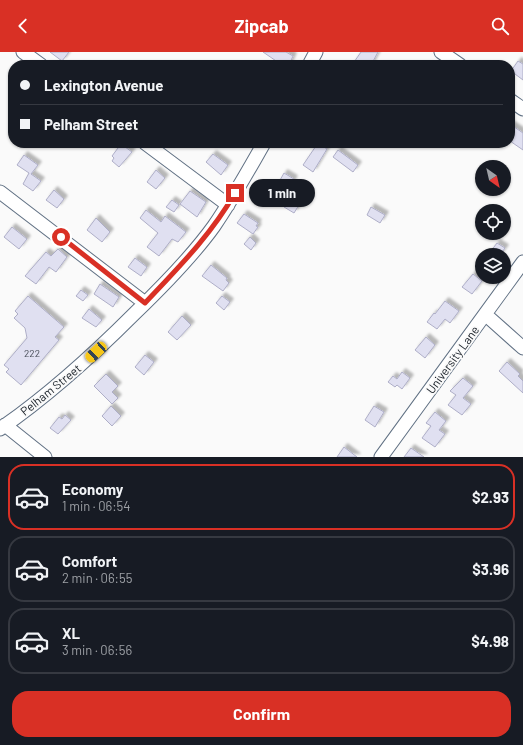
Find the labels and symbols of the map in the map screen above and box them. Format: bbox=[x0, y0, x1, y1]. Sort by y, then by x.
north arrow bbox=[475, 160, 511, 196]
callout: 1 min bbox=[249, 179, 315, 207]
route end bbox=[226, 184, 244, 202]
route start bbox=[52, 228, 70, 246]
street label: University Lane bbox=[423, 323, 481, 396]
car bbox=[83, 339, 109, 365]
house number: 222 bbox=[24, 347, 40, 359]
street label: Pelham Street bbox=[17, 361, 83, 418]

